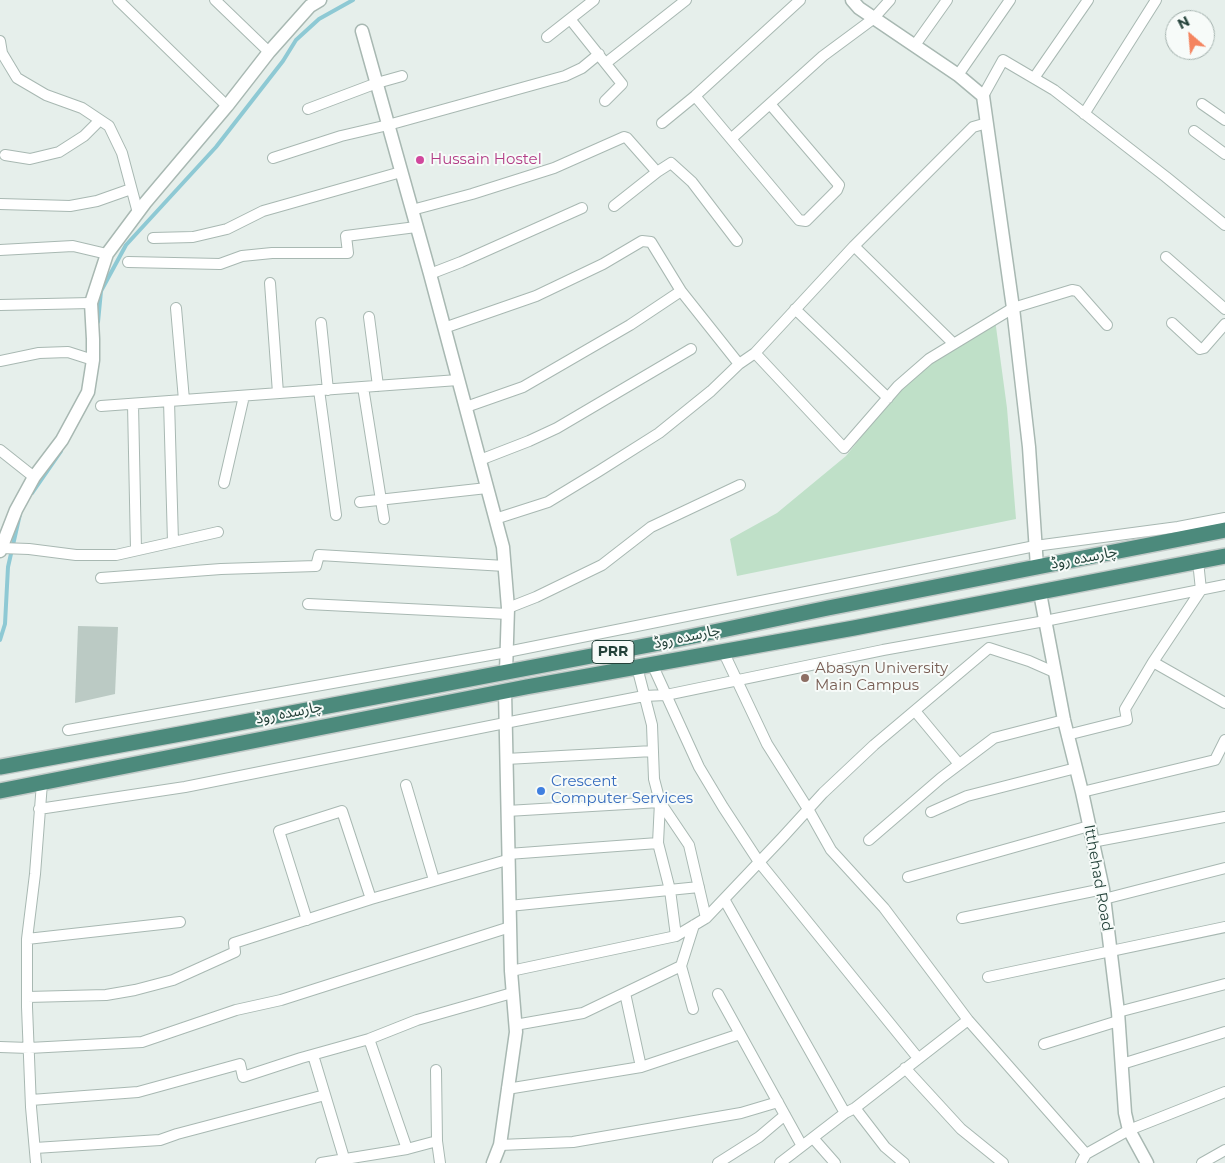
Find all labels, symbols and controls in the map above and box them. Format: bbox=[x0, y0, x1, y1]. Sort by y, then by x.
north arrow bbox=[1165, 10, 1215, 60]
text: N bbox=[1175, 12, 1193, 33]
place label: Hussain Hostel bbox=[430, 151, 542, 169]
marker: Hussain Hostel bbox=[414, 154, 426, 166]
street label: چارسدہ روڈ bbox=[1049, 543, 1119, 573]
street label: چارسدہ روڈ bbox=[652, 621, 722, 653]
road number: PRR bbox=[592, 640, 634, 664]
place label: Abasyn University Main Campus bbox=[815, 660, 948, 695]
marker: Abasyn University Main Campus bbox=[799, 672, 811, 684]
street label: چارسدہ روڈ bbox=[254, 698, 324, 728]
place label: Crescent Computer Services bbox=[551, 773, 693, 808]
marker: Crescent Computer Services bbox=[535, 785, 547, 797]
street label: Itthehad Road bbox=[1080, 823, 1116, 933]

